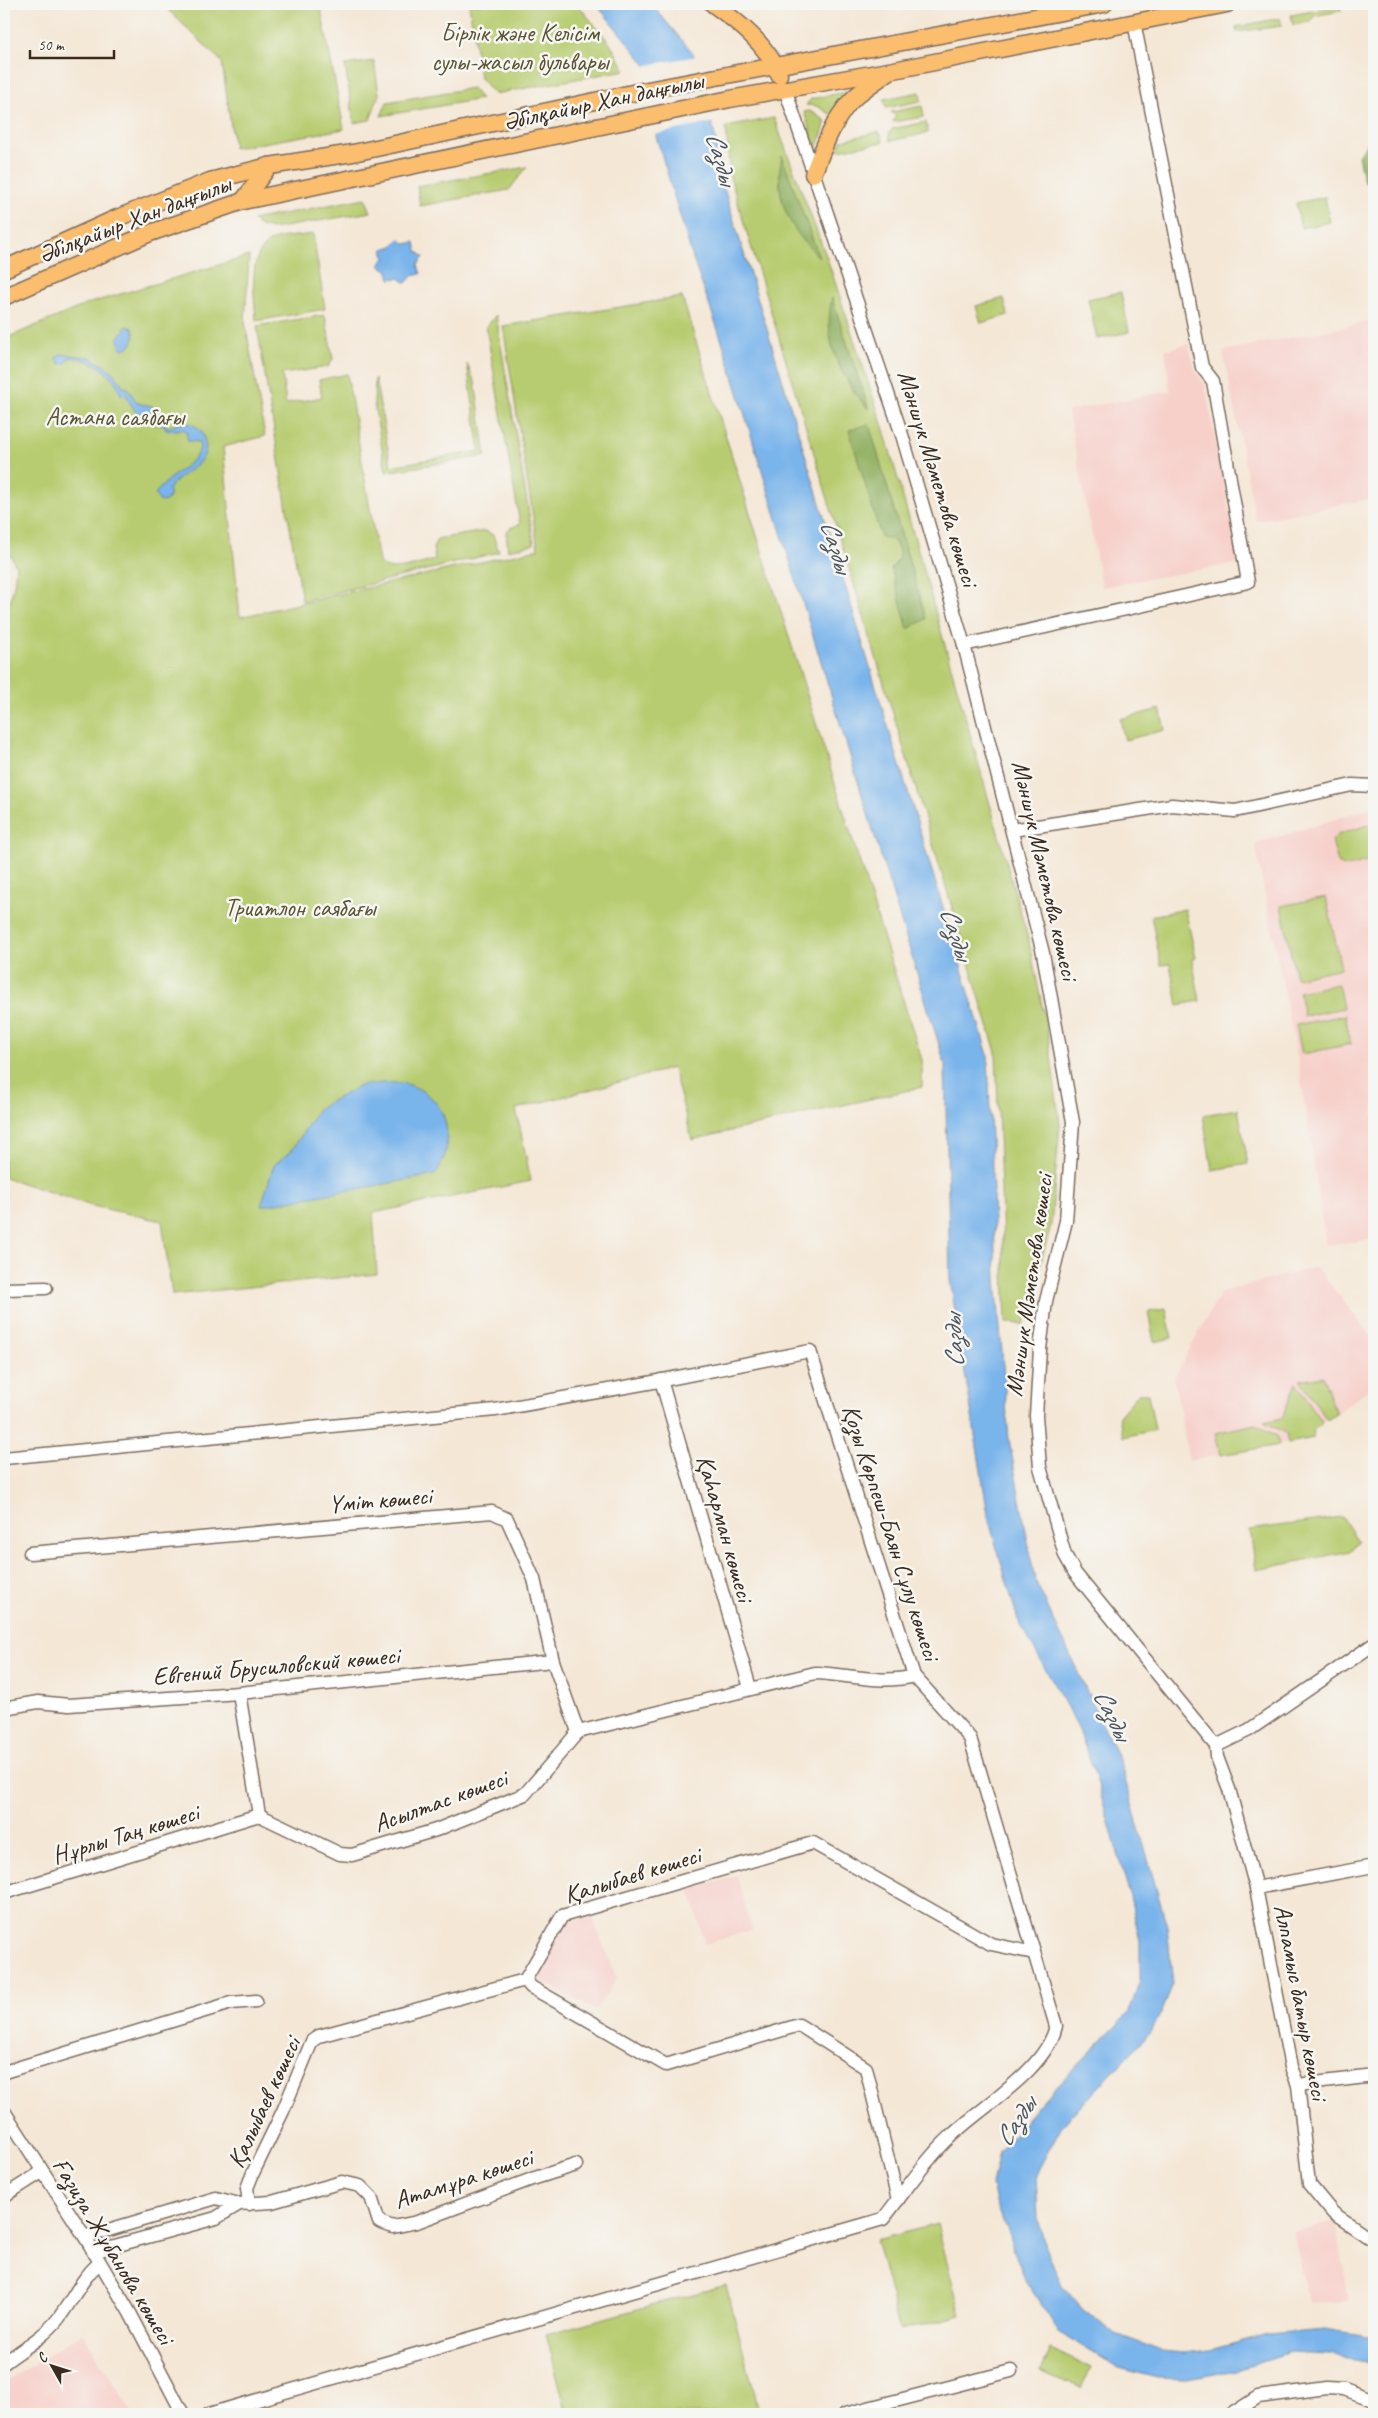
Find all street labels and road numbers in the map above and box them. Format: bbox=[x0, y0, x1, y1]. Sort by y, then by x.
street label: Әбілқайыр Хан даңғылы bbox=[500, 64, 708, 138]
street label: Әбілқайыр Хан даңғылы bbox=[34, 167, 237, 270]
street label: Мәншүк Мәметова көшесі bbox=[890, 366, 987, 593]
street label: Мәншүк Мәметова көшесі bbox=[1004, 757, 1087, 986]
street label: Мәншүк Мәметова көшесі bbox=[998, 1169, 1061, 1398]
street label: Қозы Көрпеш-Баян Сұлу көшесі bbox=[834, 1400, 949, 1668]
street label: Қаһарман көшесі bbox=[689, 1451, 762, 1608]
street label: Үміт көшесі bbox=[327, 1479, 436, 1520]
street label: Евгений Брусиловский көшесі bbox=[152, 1639, 404, 1693]
street label: Асылтас көшесі bbox=[369, 1761, 514, 1840]
street label: Нұрлы Таң көшесі bbox=[48, 1796, 206, 1871]
street label: Қалыбаев көшесі bbox=[560, 1838, 707, 1911]
street label: Алпамыс батыр көшесі bbox=[1266, 1902, 1336, 2106]
street label: Қалыбаев көшесі bbox=[220, 2029, 310, 2173]
street label: Атамұра көшесі bbox=[390, 2141, 540, 2216]
street label: Ғазиза Жұбанова көшесі bbox=[44, 2151, 183, 2353]

